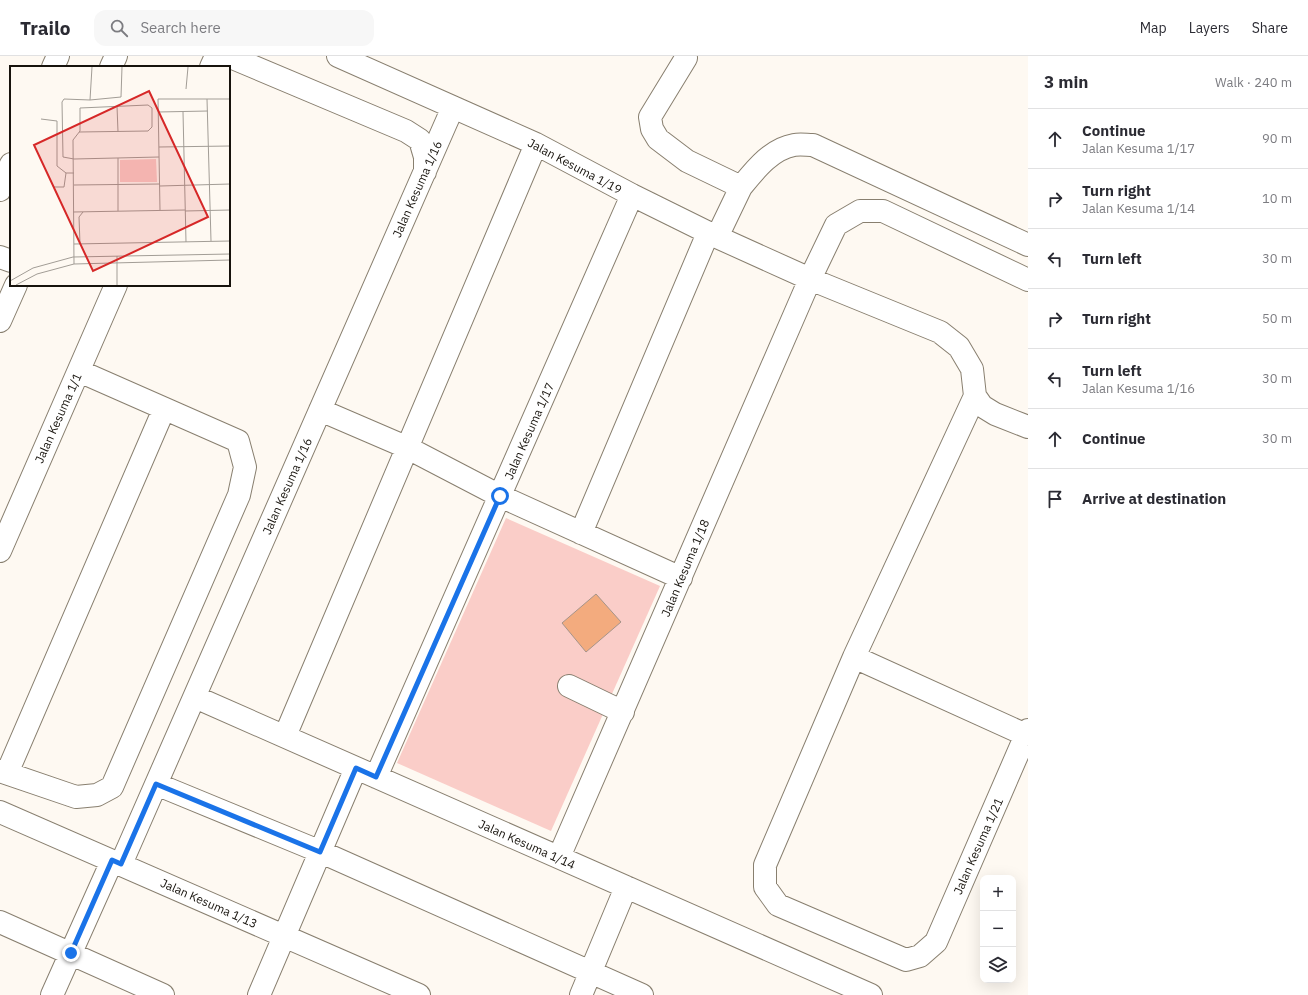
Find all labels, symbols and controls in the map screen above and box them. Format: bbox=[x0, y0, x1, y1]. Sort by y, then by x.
search box bbox=[94, 10, 374, 46]
text: Trailo bbox=[20, 16, 70, 40]
icon: search bbox=[108, 17, 130, 39]
text: Search here bbox=[140, 18, 221, 37]
text: Map bbox=[1140, 19, 1167, 37]
text: Layers bbox=[1189, 19, 1230, 37]
text: Share bbox=[1252, 19, 1288, 37]
inset map bbox=[10, 66, 230, 286]
text: 3 min bbox=[1044, 71, 1088, 93]
text: Walk · 240 m bbox=[1215, 74, 1292, 91]
text: Continue bbox=[1082, 121, 1146, 140]
icon: ahead bbox=[1044, 128, 1066, 150]
text: 90 m bbox=[1262, 130, 1292, 147]
street label: Jalan Kesuma 1/19 bbox=[525, 135, 625, 197]
street label: Jalan Kesuma 1/16 bbox=[389, 138, 445, 240]
text: Jalan Kesuma 1/17 bbox=[1082, 140, 1195, 157]
text: Turn right bbox=[1082, 181, 1151, 200]
icon: right bbox=[1044, 188, 1066, 210]
text: 10 m bbox=[1262, 190, 1292, 207]
text: Jalan Kesuma 1/14 bbox=[1082, 200, 1195, 217]
icon: left bbox=[1044, 248, 1066, 270]
text: Turn left bbox=[1082, 249, 1142, 268]
text: 30 m bbox=[1262, 250, 1292, 267]
icon: right bbox=[1044, 308, 1066, 330]
text: Turn right bbox=[1082, 309, 1151, 328]
text: 50 m bbox=[1262, 310, 1292, 327]
text: Turn left bbox=[1082, 361, 1142, 380]
icon: left bbox=[1044, 368, 1066, 390]
text: 30 m bbox=[1262, 370, 1292, 387]
street label: Jalan Kesuma 1/1 bbox=[31, 371, 85, 465]
street label: Jalan Kesuma 1/17 bbox=[501, 380, 557, 482]
text: Jalan Kesuma 1/16 bbox=[1082, 380, 1195, 397]
icon: ahead bbox=[1044, 428, 1066, 450]
text: Continue bbox=[1082, 429, 1146, 448]
text: 30 m bbox=[1262, 430, 1292, 447]
street label: Jalan Kesuma 1/16 bbox=[259, 435, 315, 537]
route start bbox=[491, 487, 509, 505]
icon: arrive bbox=[1044, 488, 1066, 510]
text: Arrive at destination bbox=[1082, 489, 1226, 508]
street label: Jalan Kesuma 1/18 bbox=[658, 517, 712, 619]
street label: Jalan Kesuma 1/21 bbox=[950, 795, 1006, 897]
street label: Jalan Kesuma 1/14 bbox=[476, 816, 578, 872]
street label: Jalan Kesuma 1/13 bbox=[158, 875, 260, 931]
map controls bbox=[980, 875, 1016, 983]
button: + bbox=[980, 875, 1016, 911]
button: − bbox=[980, 911, 1016, 947]
route end bbox=[62, 944, 80, 962]
button: layers bbox=[980, 947, 1016, 983]

